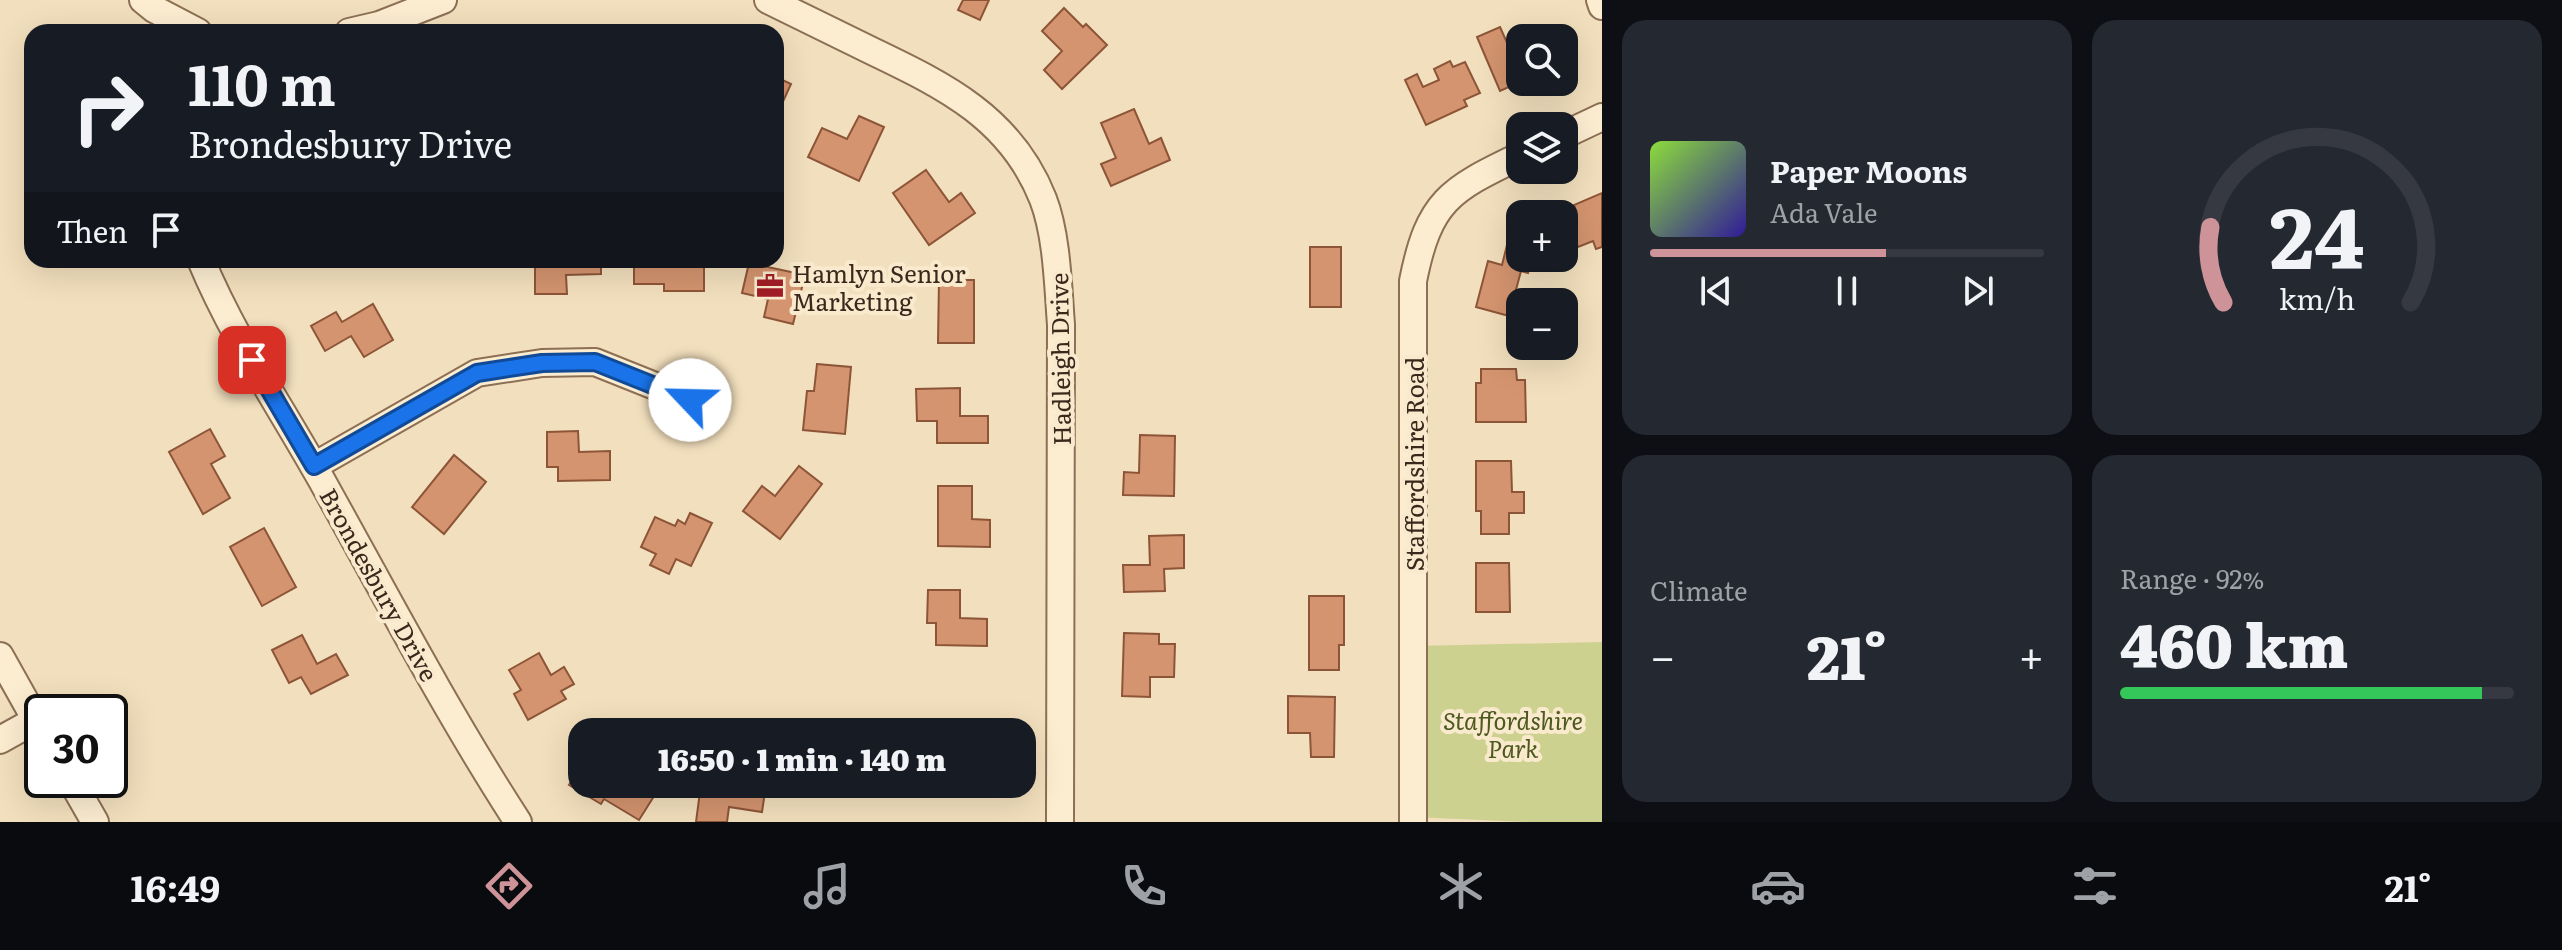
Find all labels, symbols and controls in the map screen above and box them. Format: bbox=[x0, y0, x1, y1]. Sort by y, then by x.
map controls bbox=[1506, 24, 1578, 360]
button: search bbox=[1506, 24, 1578, 96]
text: 110 m bbox=[188, 40, 336, 123]
icon: right bbox=[56, 56, 160, 160]
button: layers bbox=[1506, 112, 1578, 184]
text: Brondesbury Drive bbox=[188, 116, 512, 169]
text: Paper Moons bbox=[1770, 148, 1967, 192]
text: 24 bbox=[2270, 171, 2364, 295]
text: Ada Vale bbox=[1770, 192, 1877, 231]
button: + bbox=[1506, 200, 1578, 272]
text: Then bbox=[56, 208, 128, 252]
icon: arrive bbox=[144, 208, 188, 252]
place label: Hamlyn Senior Marketing bbox=[792, 255, 966, 318]
icon: previous bbox=[1694, 269, 1738, 313]
icon: pause bbox=[1825, 269, 1869, 313]
icon: next bbox=[1956, 269, 2000, 313]
office icon: Hamlyn Senior Marketing bbox=[755, 271, 785, 301]
street label: Hadleigh Drive bbox=[1040, 272, 1078, 446]
text: km/h bbox=[2279, 276, 2355, 319]
button: − bbox=[1506, 288, 1578, 360]
pin bbox=[218, 326, 286, 394]
icon: arrive bbox=[230, 338, 274, 382]
street label: Staffordshire Road bbox=[1396, 356, 1431, 571]
position arrow bbox=[648, 358, 732, 442]
street label: Brondesbury Drive bbox=[312, 481, 448, 687]
text: Range · 92% bbox=[2120, 558, 2264, 597]
text: Climate bbox=[1650, 570, 1748, 609]
text: 460 km bbox=[2120, 597, 2348, 686]
text: 21° bbox=[1807, 609, 1887, 698]
text: − bbox=[1650, 621, 1676, 687]
text: + bbox=[2018, 621, 2044, 687]
speed limit sign: 30 bbox=[24, 694, 128, 798]
park label: Staffordshire Park bbox=[1443, 702, 1583, 765]
text: 16:50 · 1 min · 140 m bbox=[658, 736, 946, 780]
icon: directions bbox=[481, 858, 537, 914]
icon: music bbox=[799, 858, 855, 914]
icon: phone bbox=[1116, 858, 1172, 914]
icon: climate bbox=[1433, 858, 1489, 914]
icon: car bbox=[1750, 858, 1806, 914]
icon: filters bbox=[2067, 858, 2123, 914]
text: 16:49 bbox=[131, 860, 220, 913]
text: 21° bbox=[2384, 860, 2431, 913]

